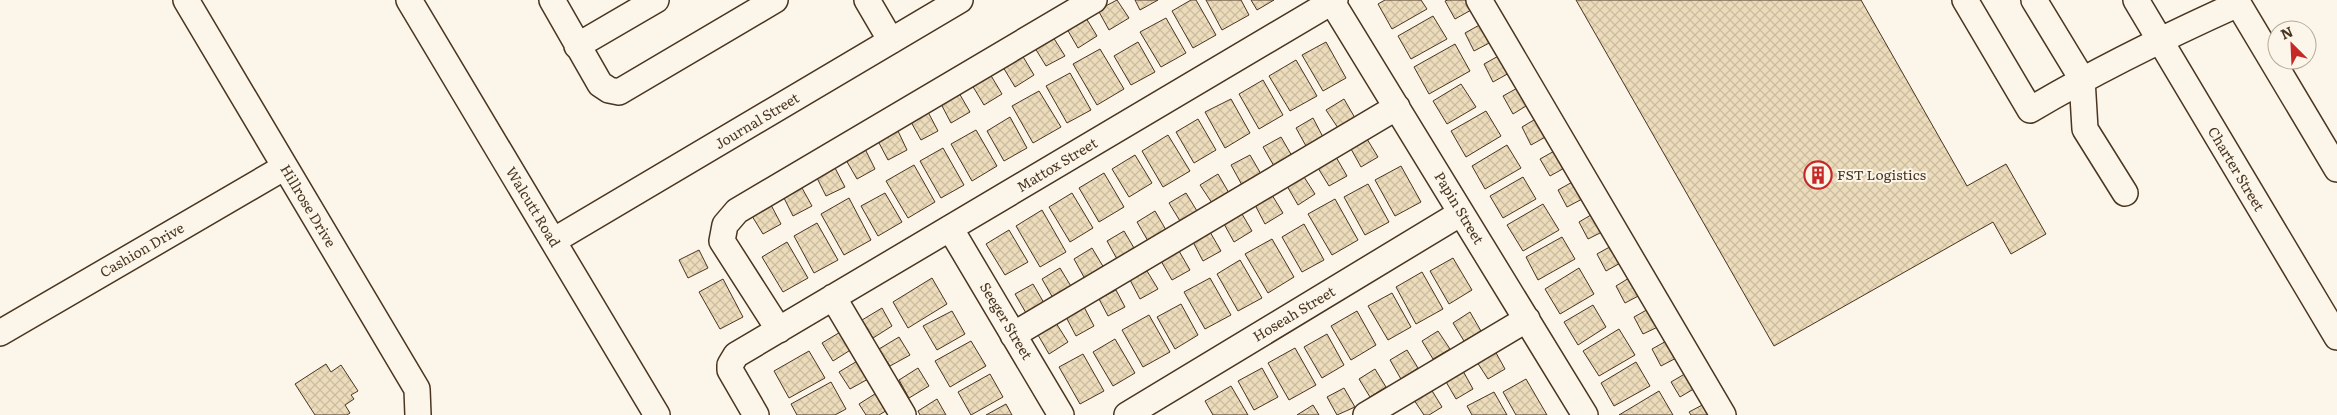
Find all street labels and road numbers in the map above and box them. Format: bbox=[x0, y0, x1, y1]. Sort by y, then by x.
street label: Journal Street bbox=[711, 87, 803, 153]
street label: Charter Street bbox=[2204, 123, 2270, 215]
street label: Mattox Street bbox=[1012, 132, 1101, 196]
street label: Hillrose Drive bbox=[276, 160, 341, 251]
street label: Walcutt Road bbox=[502, 162, 566, 251]
street label: Papin Street bbox=[1430, 168, 1490, 248]
street label: Cashion Drive bbox=[96, 217, 187, 281]
street label: Seeger Street bbox=[976, 278, 1038, 363]
street label: Hoseah Street bbox=[1249, 280, 1339, 346]

